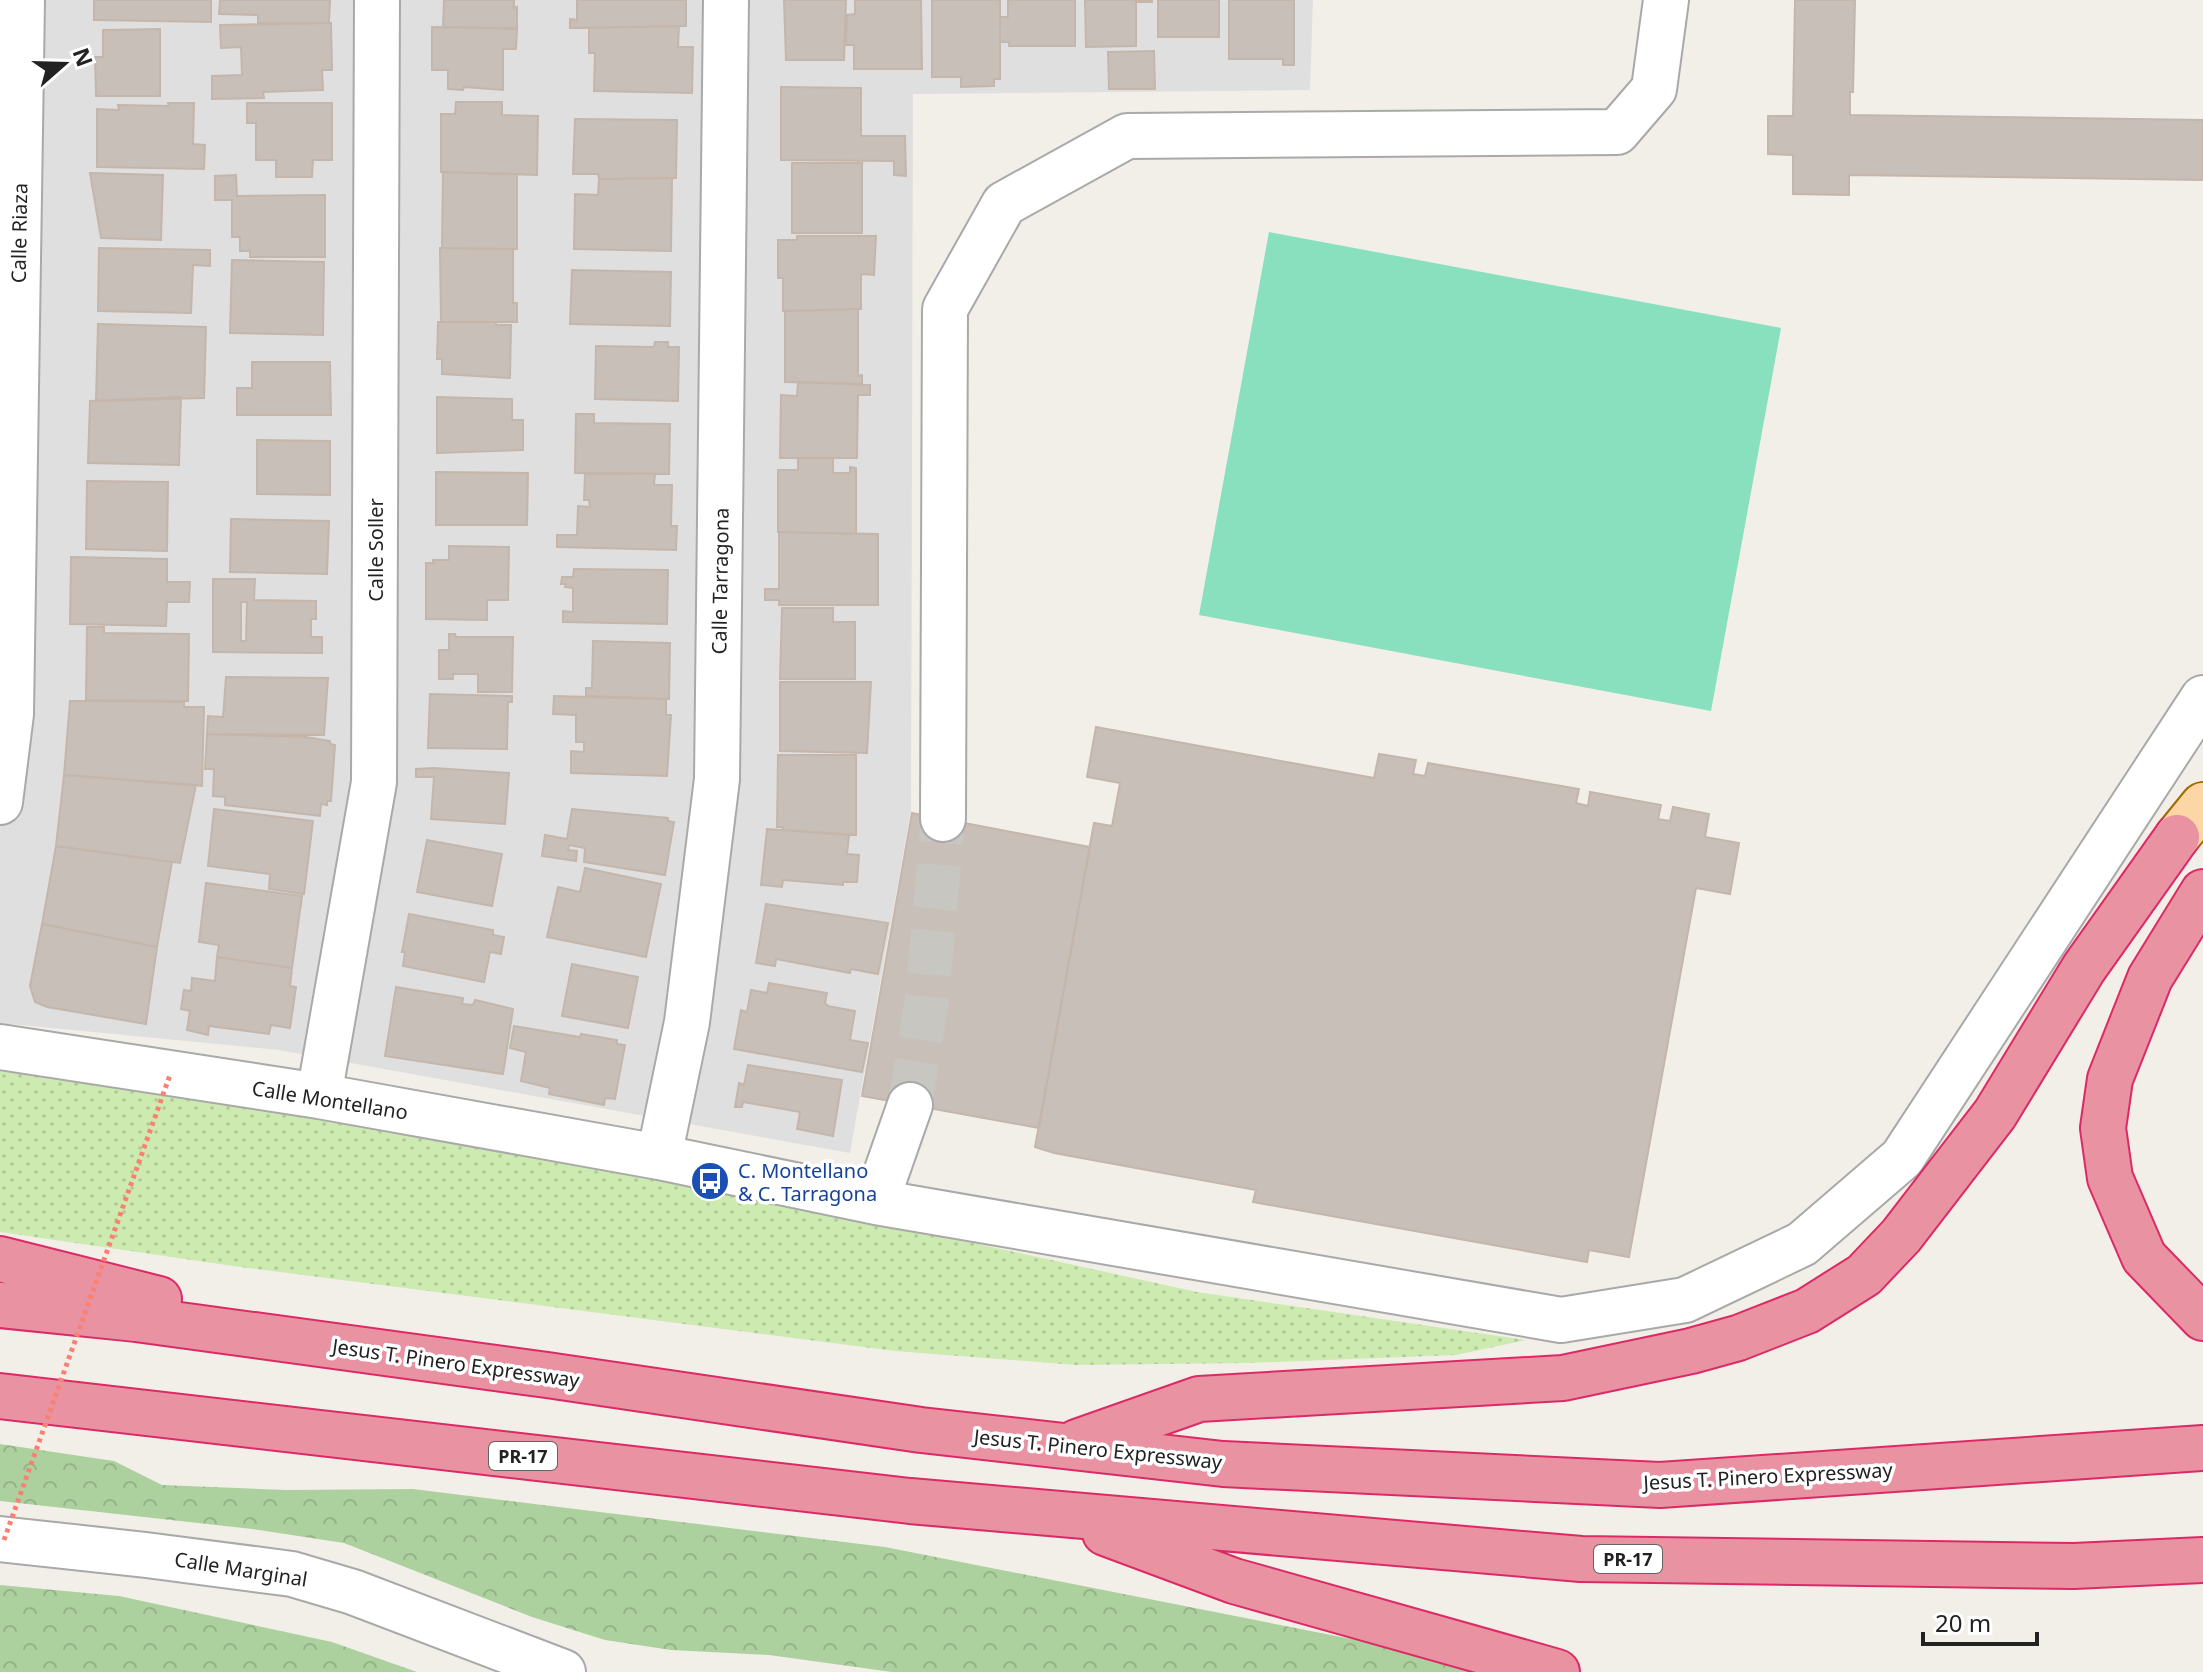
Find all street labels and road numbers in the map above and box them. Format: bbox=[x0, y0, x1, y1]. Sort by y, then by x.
street label: Calle Riaza bbox=[5, 183, 33, 283]
street label: Calle Soller bbox=[362, 498, 389, 602]
street label: Calle Tarragona bbox=[705, 507, 735, 655]
street label: Calle Montellano bbox=[250, 1074, 410, 1126]
street label: Jesus T. Pinero Expressway bbox=[329, 1332, 582, 1394]
street label: Jesus T. Pinero Expressway bbox=[971, 1422, 1224, 1476]
road number: PR-17 bbox=[489, 1442, 557, 1470]
street label: Jesus T. Pinero Expressway bbox=[1641, 1456, 1894, 1496]
street label: Calle Marginal bbox=[173, 1545, 309, 1593]
road number: PR-17 bbox=[1594, 1545, 1662, 1573]

